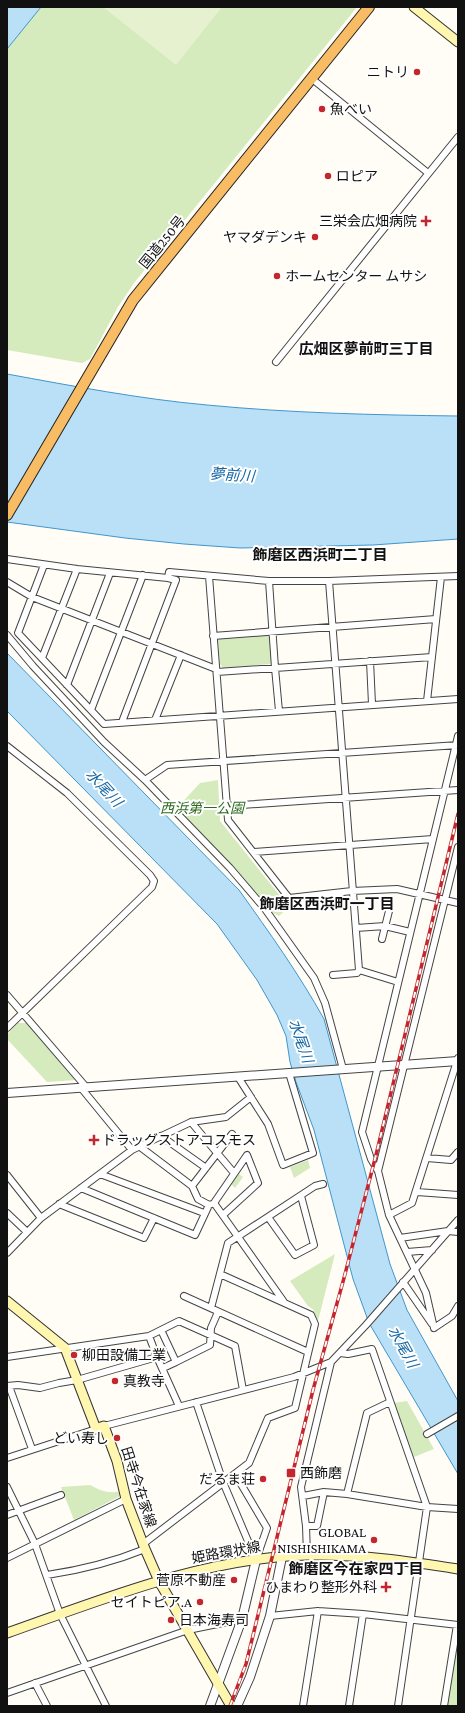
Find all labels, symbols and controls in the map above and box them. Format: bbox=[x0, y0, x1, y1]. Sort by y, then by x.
place label: ニトリ bbox=[367, 64, 409, 80]
marker: ニトリ bbox=[412, 67, 422, 77]
place label: 魚べい bbox=[330, 101, 372, 117]
marker: 魚べい bbox=[317, 104, 327, 114]
place label: ロピア bbox=[336, 168, 378, 184]
marker: ロピア bbox=[323, 171, 333, 181]
street label: 国道250号 bbox=[136, 212, 188, 272]
place label: 三栄会広畑病院 bbox=[319, 213, 417, 229]
marker: 三栄会広畑病院 bbox=[420, 215, 432, 227]
place label: ヤマダデンキ bbox=[223, 229, 307, 245]
marker: ヤマダデンキ bbox=[310, 232, 320, 242]
place label: ホームセンター ムサシ bbox=[285, 268, 427, 284]
marker: ホームセンター ムサシ bbox=[272, 271, 282, 281]
district label: 広畑区夢前町三丁目 bbox=[298, 340, 434, 357]
water label: 夢前川 bbox=[209, 465, 257, 485]
district label: 飾磨区西浜町二丁目 bbox=[252, 547, 388, 563]
water label: 水尾川 bbox=[83, 766, 127, 811]
park label: 西浜第一公園 bbox=[160, 800, 246, 816]
district label: 飾磨区西浜町一丁目 bbox=[259, 896, 395, 912]
water label: 水尾川 bbox=[286, 1017, 317, 1067]
place label: ドラッグストアコスモス bbox=[102, 1132, 256, 1148]
marker: ドラッグストアコスモス bbox=[89, 1135, 99, 1145]
water label: 水尾川 bbox=[385, 1323, 422, 1372]
place label: 柳田設備工業 bbox=[82, 1347, 166, 1363]
marker: 柳田設備工業 bbox=[69, 1350, 79, 1360]
place label: 真教寺 bbox=[123, 1373, 165, 1389]
marker: 真教寺 bbox=[110, 1376, 120, 1386]
place label: どい寿し bbox=[53, 1430, 109, 1446]
marker: どい寿し bbox=[112, 1433, 122, 1443]
street label: 田寺今在家線 bbox=[118, 1445, 160, 1529]
place label: 西飾磨 bbox=[300, 1465, 342, 1481]
marker: 西飾磨 bbox=[285, 1467, 297, 1479]
place label: だるま荘 bbox=[199, 1471, 255, 1487]
marker: だるま荘 bbox=[258, 1474, 268, 1484]
place label: GLOBAL NISHISHIKAMA bbox=[277, 1524, 366, 1556]
marker: GLOBAL NISHISHIKAMA bbox=[369, 1535, 379, 1545]
street label: 姫路環状線 bbox=[190, 1538, 262, 1566]
district label: 飾磨区今在家四丁目 bbox=[288, 1561, 424, 1577]
place label: 菅原不動産 bbox=[156, 1572, 226, 1588]
marker: 菅原不動産 bbox=[229, 1575, 239, 1585]
place label: ひまわり整形外科 bbox=[265, 1579, 377, 1595]
marker: ひまわり整形外科 bbox=[380, 1581, 392, 1593]
place label: セイトピア.A bbox=[111, 1594, 192, 1610]
marker: セイトピア.A bbox=[195, 1597, 205, 1607]
place label: 日本海寿司 bbox=[179, 1612, 249, 1628]
marker: 日本海寿司 bbox=[166, 1615, 176, 1625]

